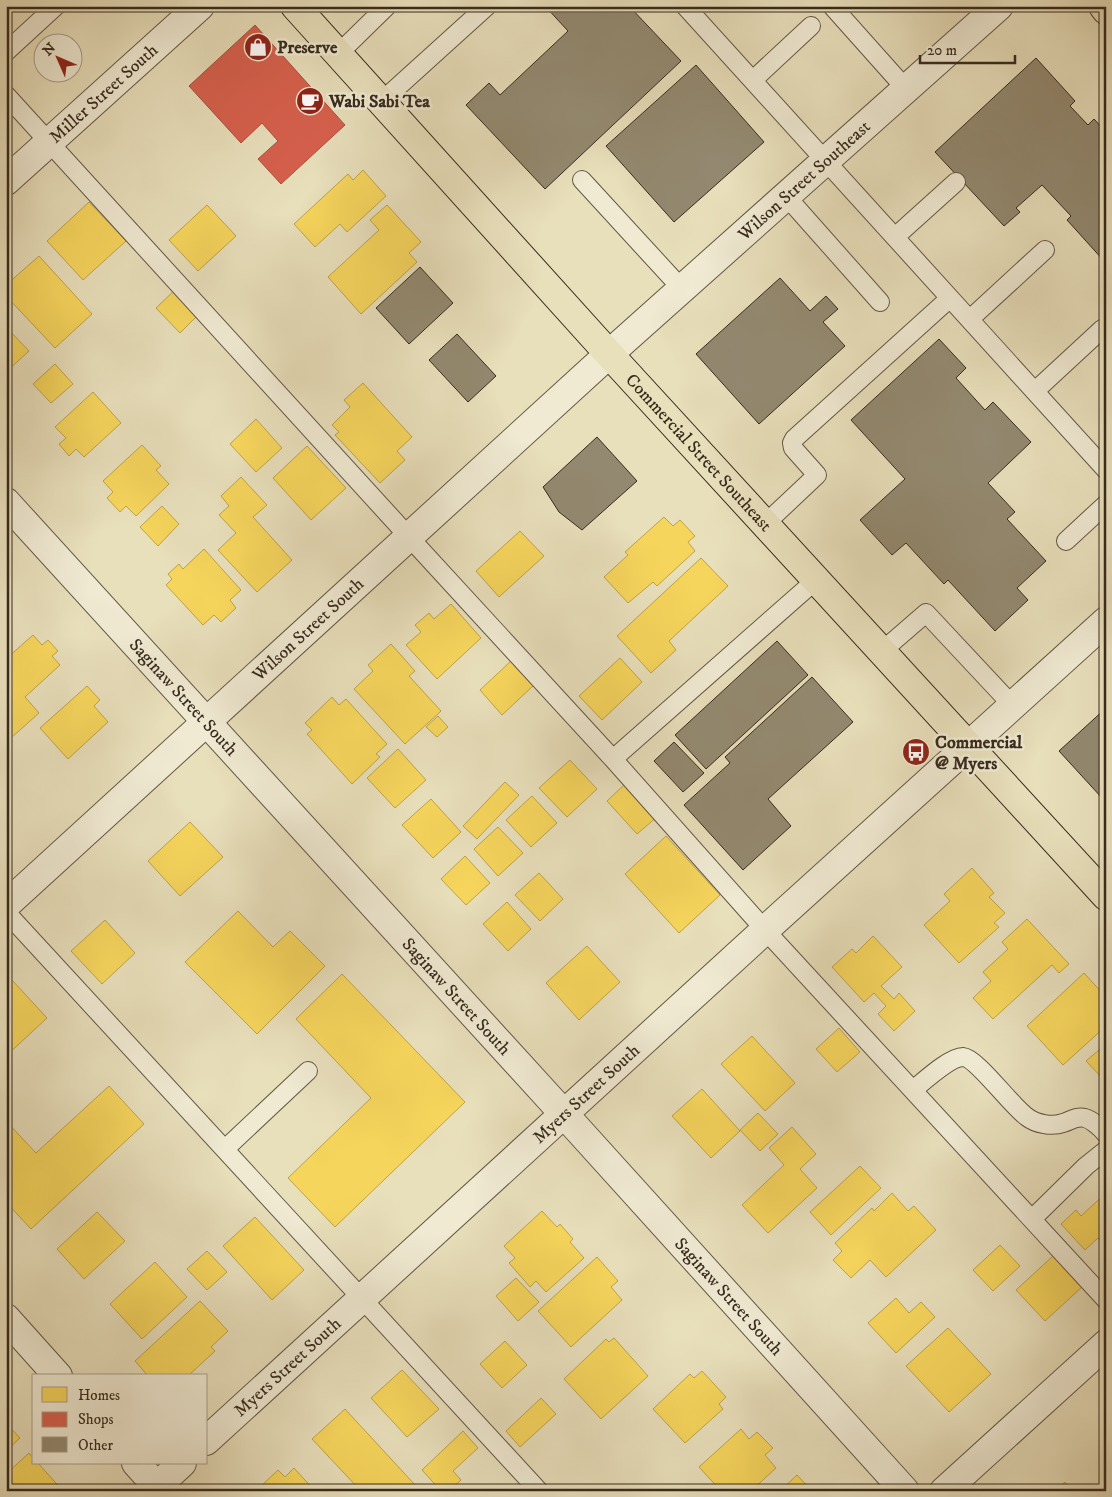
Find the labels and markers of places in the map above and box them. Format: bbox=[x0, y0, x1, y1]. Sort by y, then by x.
shop icon: Preserve bbox=[243, 32, 273, 62]
place label: Preserve bbox=[277, 37, 338, 59]
cafe icon: Wabi Sabi Tea bbox=[295, 86, 325, 116]
place label: Wabi Sabi Tea bbox=[328, 91, 430, 113]
place label: Commercial @ Myers bbox=[935, 732, 1023, 775]
bus stop icon: Commercial @ Myers bbox=[901, 737, 931, 767]

